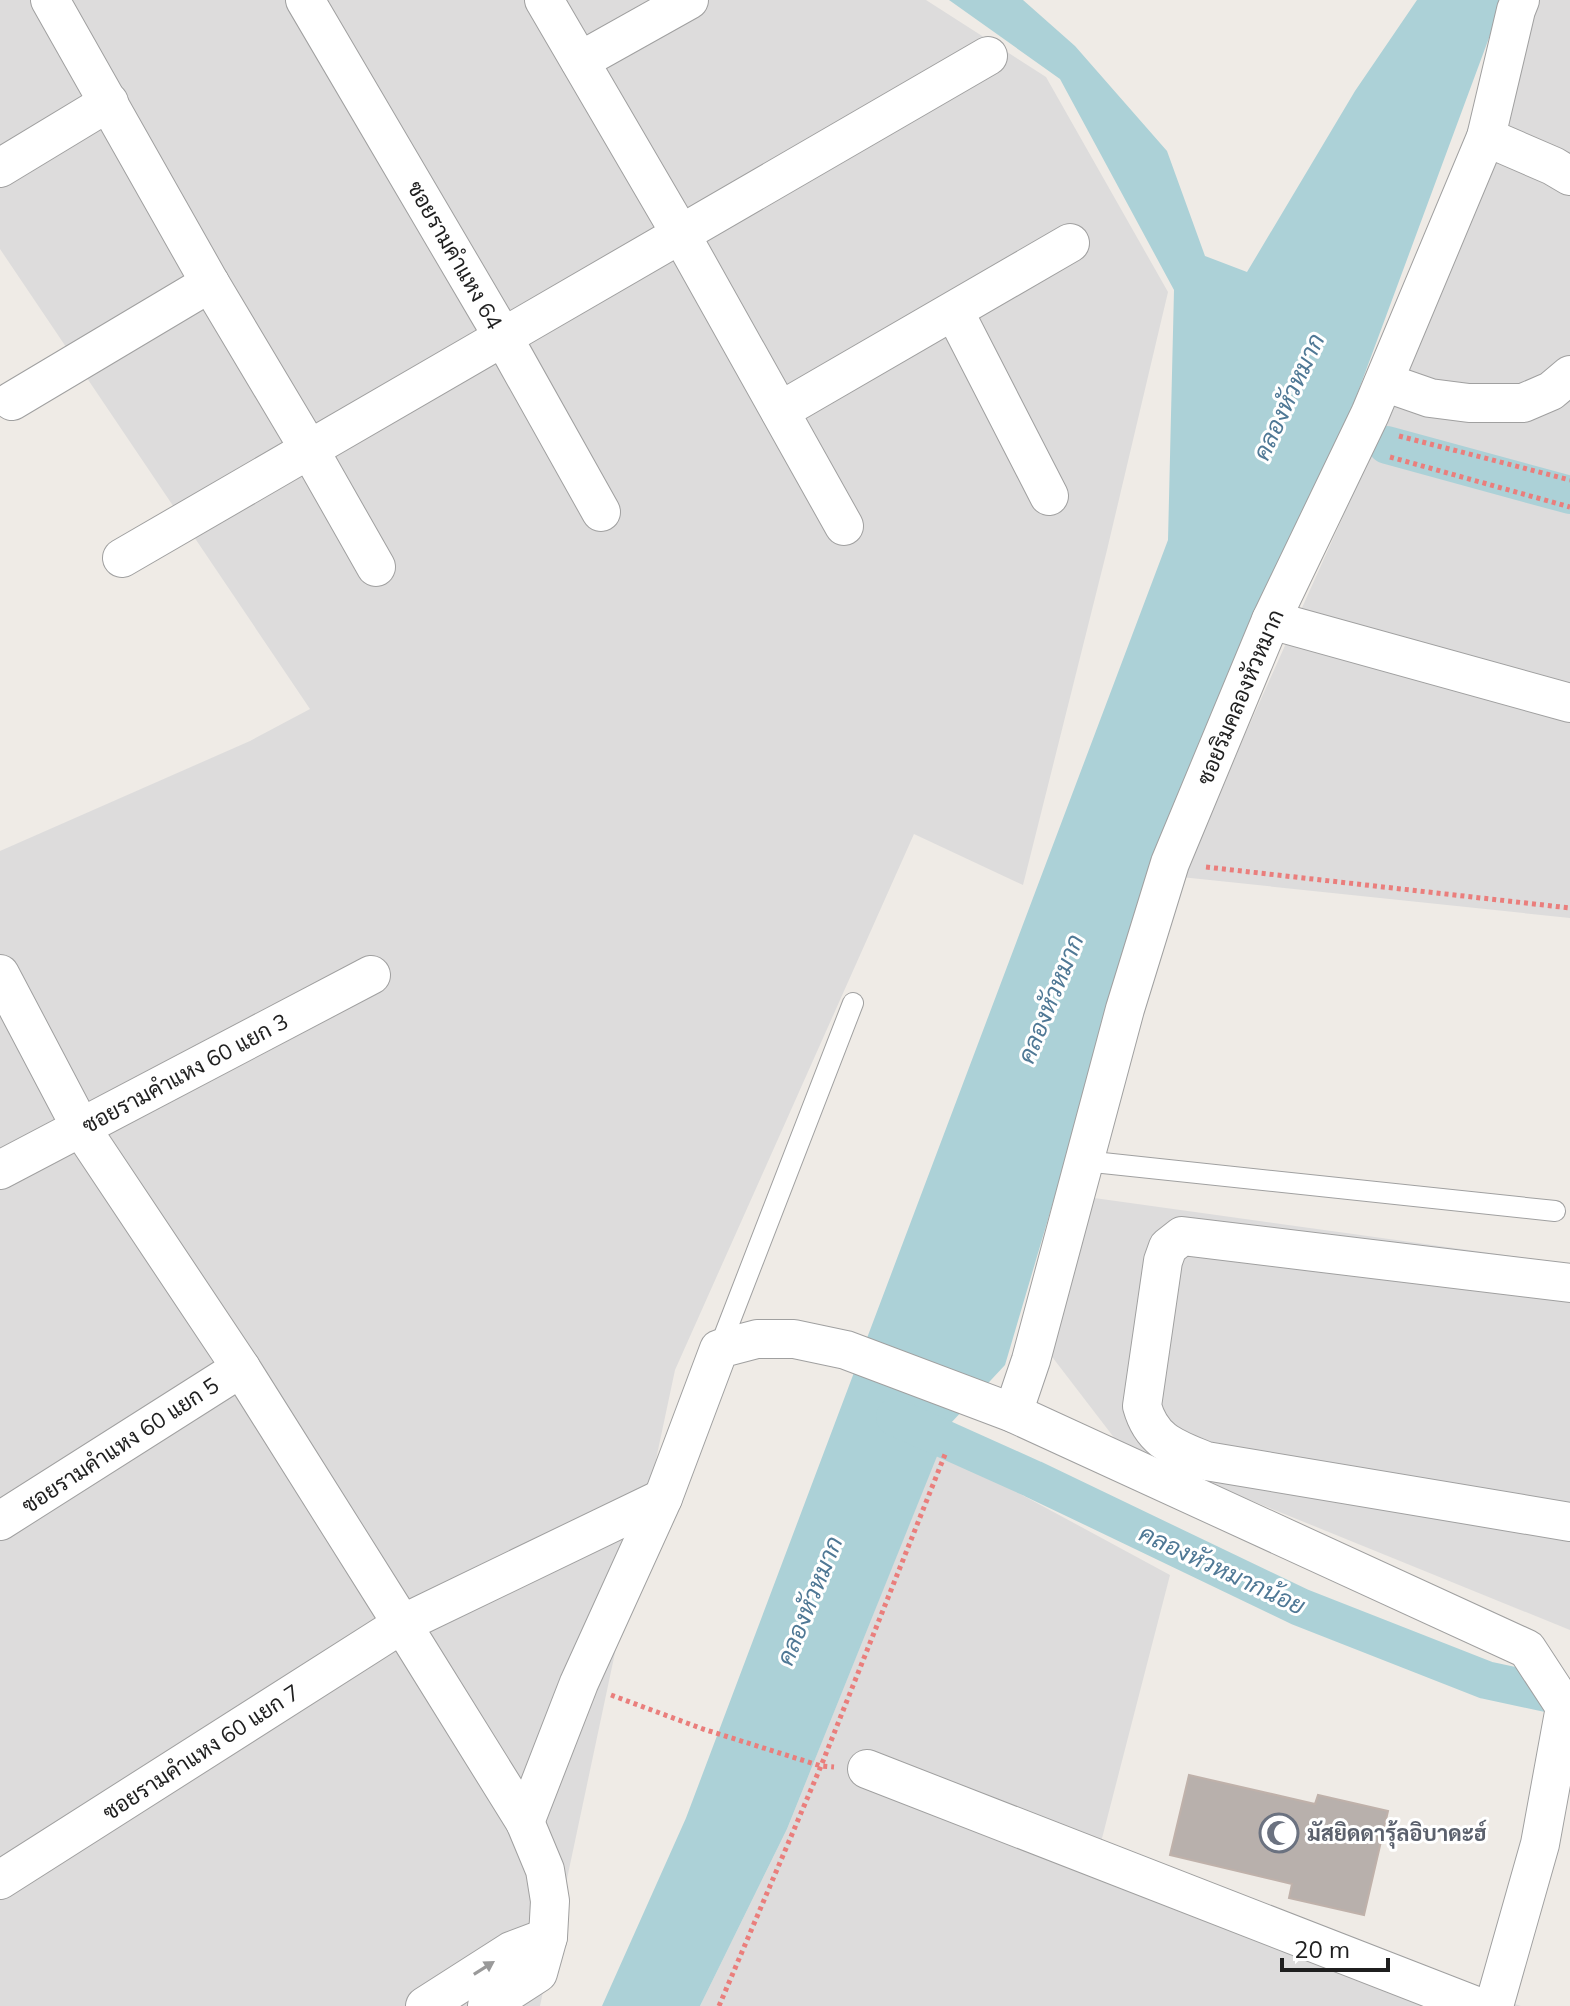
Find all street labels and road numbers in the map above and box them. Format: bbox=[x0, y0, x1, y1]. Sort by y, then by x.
street label: ซอยรามคำแหง 64 bbox=[401, 176, 509, 334]
street label: ซอยริมคลองหัวหมาก bbox=[1190, 605, 1290, 789]
street label: ซอยรามคำแหง 60 แยก 3 bbox=[77, 1007, 293, 1139]
street label: ซอยรามคำแหง 60 แยก 5 bbox=[16, 1371, 224, 1519]
street label: ซอยรามคำแหง 60 แยก 7 bbox=[97, 1678, 305, 1826]

